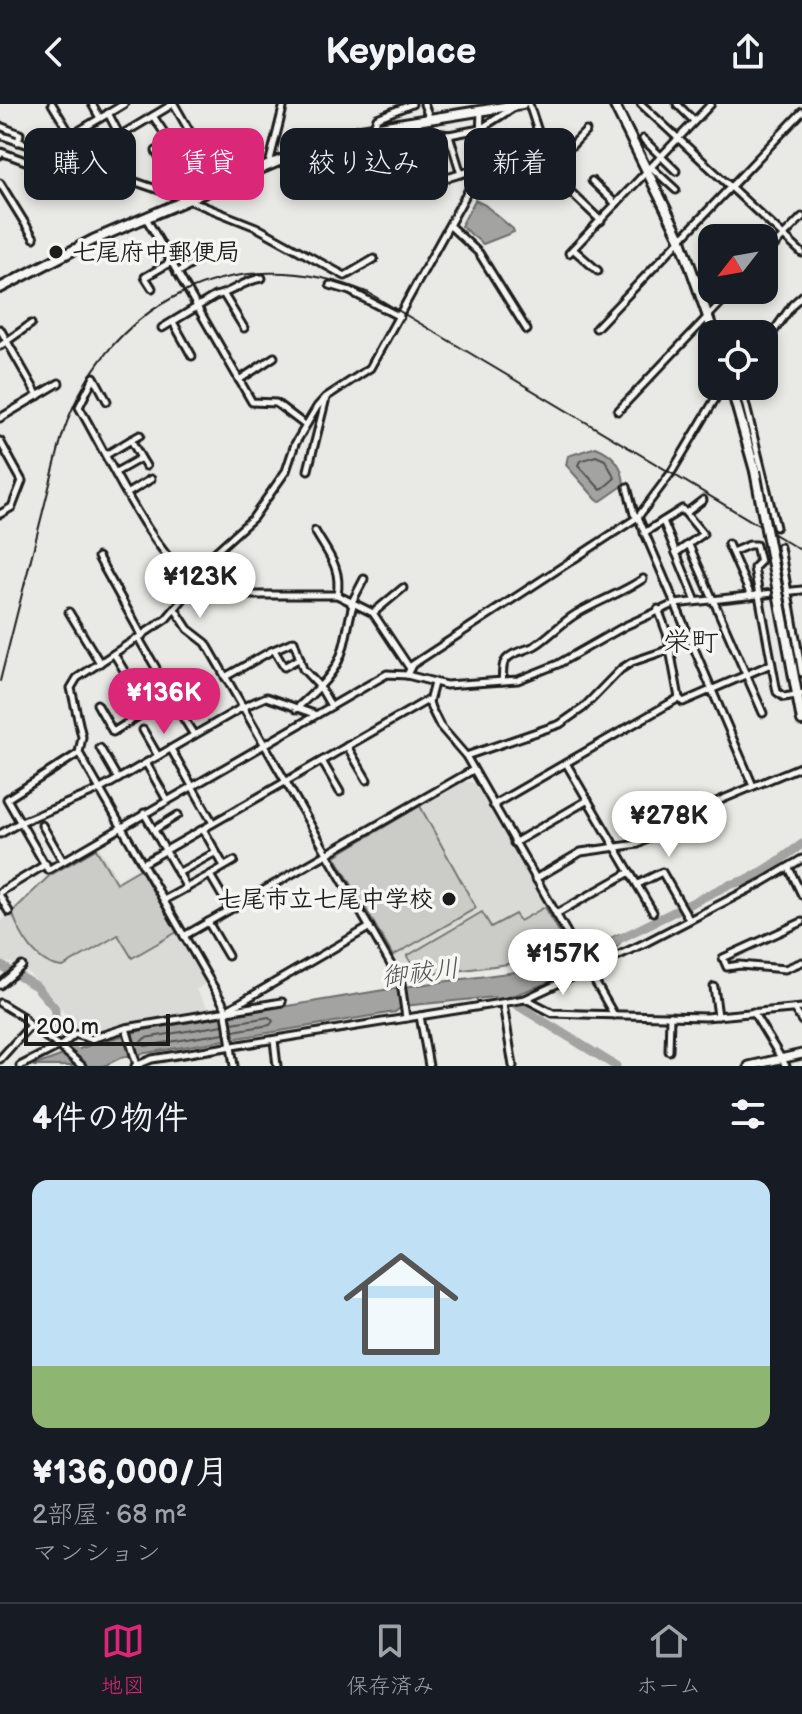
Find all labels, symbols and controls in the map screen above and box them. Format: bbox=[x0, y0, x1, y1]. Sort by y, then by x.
icon: back bbox=[32, 30, 76, 74]
icon: share bbox=[726, 30, 770, 74]
text: Keyplace bbox=[326, 31, 476, 74]
chip: 購入 bbox=[24, 128, 136, 200]
chip: 賃貸 bbox=[152, 128, 264, 200]
chip: 絞り込み bbox=[280, 128, 448, 200]
chip: 新着 bbox=[464, 128, 576, 200]
north arrow bbox=[698, 224, 778, 304]
map controls bbox=[698, 224, 778, 400]
place label: 七尾府中郵便局 bbox=[72, 238, 240, 267]
marker: 七尾府中郵便局 bbox=[47, 243, 65, 261]
button: locate bbox=[698, 320, 778, 400]
pin: ¥123K bbox=[144, 552, 256, 620]
text: ¥123K bbox=[163, 562, 237, 593]
district label: 栄町 bbox=[663, 626, 719, 659]
pin: ¥136K bbox=[108, 668, 220, 736]
text: ¥136K bbox=[126, 678, 202, 709]
pin: ¥278K bbox=[613, 791, 725, 859]
text: ¥278K bbox=[630, 801, 708, 832]
place label: 七尾市立七尾中学校 bbox=[217, 885, 433, 914]
marker: 七尾市立七尾中学校 bbox=[440, 890, 458, 908]
pin: ¥157K bbox=[507, 929, 619, 997]
text: ¥157K bbox=[526, 939, 600, 970]
water label: 御祓川 bbox=[380, 953, 461, 994]
scale bar bbox=[24, 1010, 170, 1046]
text: 200 m bbox=[36, 1014, 99, 1041]
icon: filters bbox=[726, 1092, 770, 1136]
text: 4件の物件 bbox=[32, 1098, 188, 1139]
icon: home bbox=[329, 1232, 473, 1376]
text: ¥136,000/月 bbox=[32, 1452, 229, 1493]
text: 2部屋 · 68 m² bbox=[32, 1500, 187, 1531]
text: マンション bbox=[32, 1538, 161, 1569]
tab: 地図 bbox=[101, 1619, 145, 1700]
tab: 保存済み bbox=[346, 1619, 434, 1700]
tab: ホーム bbox=[636, 1619, 701, 1700]

